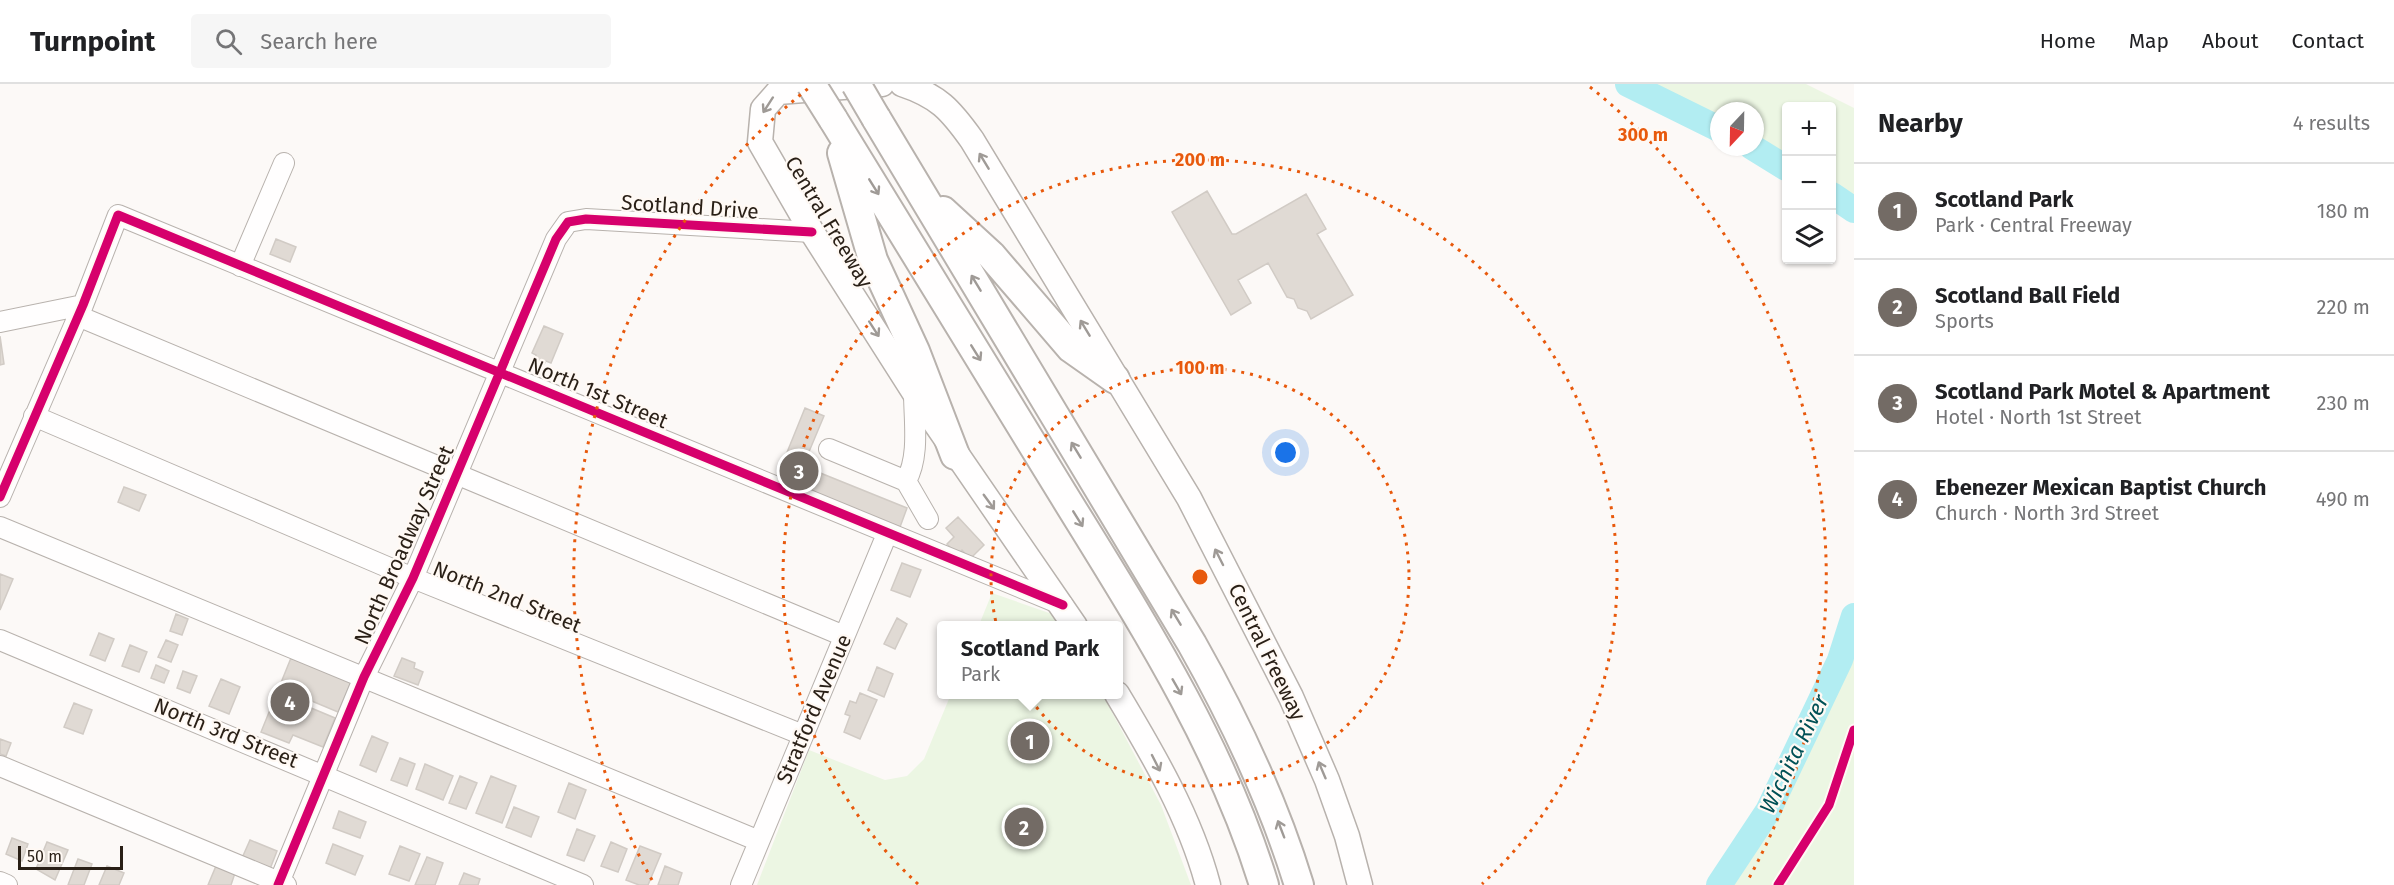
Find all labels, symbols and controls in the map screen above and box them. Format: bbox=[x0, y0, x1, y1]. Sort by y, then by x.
search box bbox=[191, 14, 611, 68]
text: Turnpoint bbox=[30, 25, 155, 58]
icon: search bbox=[212, 25, 245, 58]
text: Search here bbox=[260, 28, 378, 55]
text: Home bbox=[2040, 28, 2096, 54]
text: Map bbox=[2129, 28, 2169, 54]
text: About bbox=[2202, 28, 2259, 54]
text: Contact bbox=[2292, 28, 2364, 54]
one-way arrow bbox=[762, 97, 775, 114]
north arrow bbox=[1710, 102, 1764, 156]
map controls bbox=[1782, 102, 1836, 264]
button: + bbox=[1782, 102, 1836, 156]
text: Nearby bbox=[1878, 108, 1963, 139]
text: 4 results bbox=[2293, 111, 2370, 135]
text: 300 m bbox=[1617, 124, 1668, 146]
text: 200 m bbox=[1175, 149, 1225, 171]
street label: Central Freeway bbox=[779, 151, 879, 293]
one-way arrow bbox=[978, 153, 990, 170]
button: − bbox=[1782, 156, 1836, 210]
one-way arrow bbox=[869, 178, 881, 195]
text: Scotland Park bbox=[1935, 186, 2073, 213]
street label: Scotland Drive bbox=[620, 189, 760, 225]
text: 1 bbox=[1893, 199, 1902, 223]
text: 180 m bbox=[2317, 199, 2370, 223]
button: layers bbox=[1782, 210, 1836, 264]
text: Park · Central Freeway bbox=[1935, 213, 2132, 237]
one-way arrow bbox=[969, 275, 981, 292]
text: Scotland Ball Field bbox=[1935, 282, 2120, 309]
text: 2 bbox=[1892, 295, 1903, 319]
text: 220 m bbox=[2317, 295, 2370, 319]
text: Sports bbox=[1935, 309, 1994, 333]
one-way arrow bbox=[1078, 320, 1090, 337]
one-way arrow bbox=[867, 321, 880, 338]
one-way arrow bbox=[971, 344, 983, 361]
street label: North 1st Street bbox=[524, 352, 672, 434]
text: 100 m bbox=[1176, 357, 1224, 379]
text: Scotland Park Motel & Apartment bbox=[1935, 378, 2270, 405]
text: 3 bbox=[1892, 391, 1903, 415]
text: 230 m bbox=[2317, 391, 2370, 415]
text: Hotel · North 1st Street bbox=[1935, 405, 2141, 429]
your location bbox=[1271, 438, 1300, 467]
street label: North Broadway Street bbox=[348, 441, 460, 649]
one-way arrow bbox=[1070, 442, 1082, 459]
pin: 3 bbox=[780, 448, 818, 494]
text: Ebenezer Mexican Baptist Church bbox=[1935, 474, 2266, 501]
text: 4 bbox=[1892, 487, 1903, 511]
text: 490 m bbox=[2316, 487, 2370, 511]
one-way arrow bbox=[983, 494, 995, 510]
text: Church · North 3rd Street bbox=[1935, 501, 2159, 525]
one-way arrow bbox=[1073, 510, 1085, 527]
one-way arrow bbox=[1213, 548, 1224, 566]
street label: North 2nd Street bbox=[429, 555, 585, 639]
centre of rings bbox=[1190, 567, 1210, 587]
street label: Central Freeway bbox=[1223, 579, 1312, 725]
one-way arrow bbox=[1170, 609, 1182, 626]
popup bbox=[937, 621, 1123, 699]
street label: Stratford Avenue bbox=[771, 630, 857, 788]
text: Scotland Park bbox=[961, 635, 1099, 662]
text: Park bbox=[961, 662, 1000, 686]
one-way arrow bbox=[1172, 678, 1184, 695]
pin: 4 bbox=[270, 680, 310, 724]
water label: Wichita River bbox=[1754, 690, 1835, 818]
street label: North 3rd Street bbox=[150, 692, 302, 774]
pin: 1 bbox=[1010, 718, 1050, 764]
one-way arrow bbox=[1151, 754, 1163, 772]
one-way arrow bbox=[1316, 761, 1328, 779]
pin: 2 bbox=[1004, 804, 1044, 850]
one-way arrow bbox=[1275, 820, 1286, 839]
scale bar bbox=[18, 843, 123, 870]
text: 50 m bbox=[27, 847, 62, 866]

